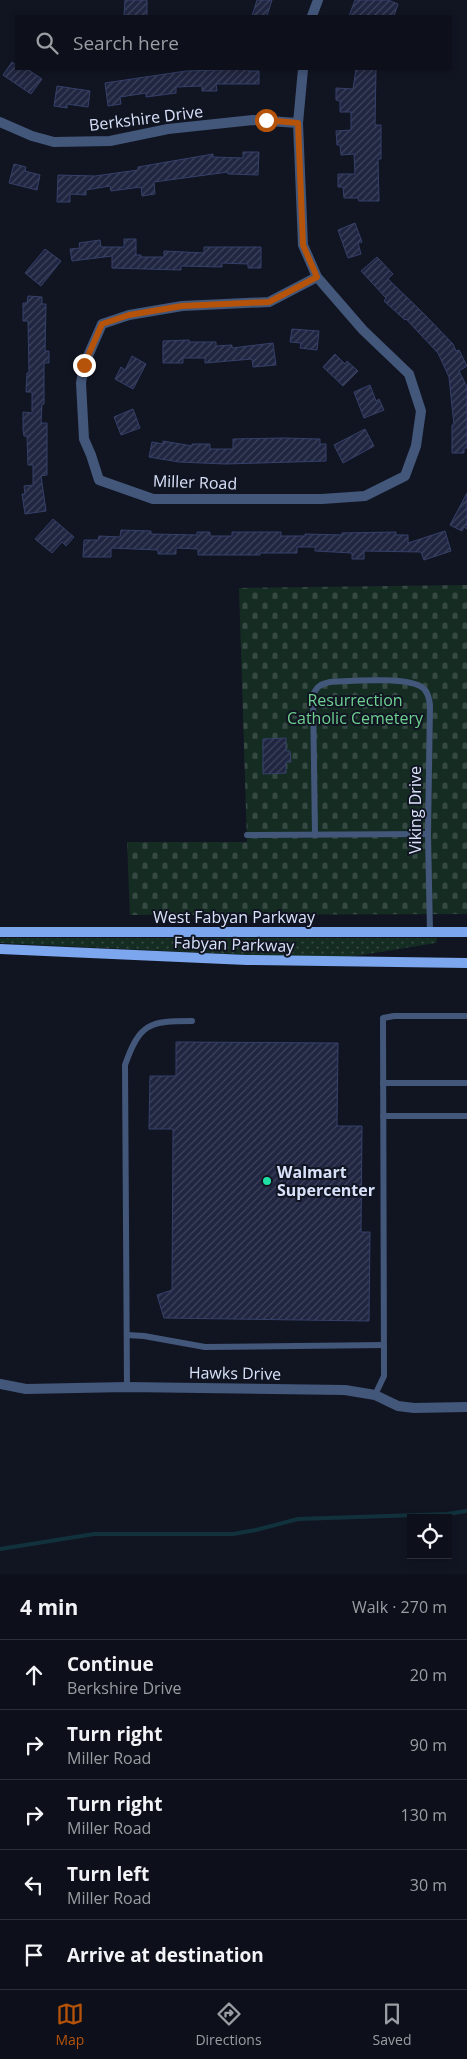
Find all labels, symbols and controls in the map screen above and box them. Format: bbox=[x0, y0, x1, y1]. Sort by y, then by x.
search box bbox=[15, 15, 452, 70]
icon: search bbox=[33, 29, 61, 57]
text: Search here bbox=[73, 30, 179, 56]
street label: Berkshire Drive bbox=[88, 100, 204, 136]
route start bbox=[255, 109, 278, 132]
route end bbox=[73, 354, 96, 377]
street label: Miller Road bbox=[152, 470, 238, 494]
park label: Resurrection Catholic Cemetery bbox=[287, 689, 424, 729]
street label: Viking Drive bbox=[404, 766, 426, 854]
street label: West Fabyan Parkway bbox=[153, 906, 316, 928]
street label: Fabyan Parkway bbox=[173, 931, 296, 957]
place label: Walmart Supercenter bbox=[277, 1161, 375, 1201]
marker: Walmart Supercenter bbox=[261, 1175, 273, 1187]
street label: Hawks Drive bbox=[189, 1361, 281, 1385]
map controls bbox=[407, 1514, 452, 1559]
button: locate bbox=[407, 1514, 452, 1559]
text: 4 min bbox=[20, 1593, 78, 1621]
text: Walk · 270 m bbox=[352, 1596, 447, 1618]
text: Continue bbox=[67, 1651, 154, 1677]
icon: ahead bbox=[20, 1661, 48, 1689]
text: 20 m bbox=[410, 1664, 447, 1686]
text: Berkshire Drive bbox=[67, 1677, 182, 1699]
text: Turn right bbox=[67, 1721, 162, 1747]
icon: right bbox=[20, 1731, 48, 1759]
text: 90 m bbox=[410, 1734, 447, 1756]
text: Miller Road bbox=[67, 1747, 151, 1769]
text: Turn right bbox=[67, 1791, 162, 1817]
icon: right bbox=[20, 1801, 48, 1829]
text: 130 m bbox=[401, 1804, 447, 1826]
text: Miller Road bbox=[67, 1817, 151, 1839]
text: Turn left bbox=[67, 1861, 149, 1887]
icon: left bbox=[20, 1871, 48, 1899]
text: 30 m bbox=[410, 1874, 447, 1896]
text: Miller Road bbox=[67, 1887, 151, 1909]
icon: arrive bbox=[20, 1941, 48, 1969]
text: Arrive at destination bbox=[67, 1942, 264, 1968]
tab: Map bbox=[55, 2000, 84, 2049]
tab: Directions bbox=[195, 2000, 262, 2049]
tab: Saved bbox=[373, 2000, 411, 2049]

